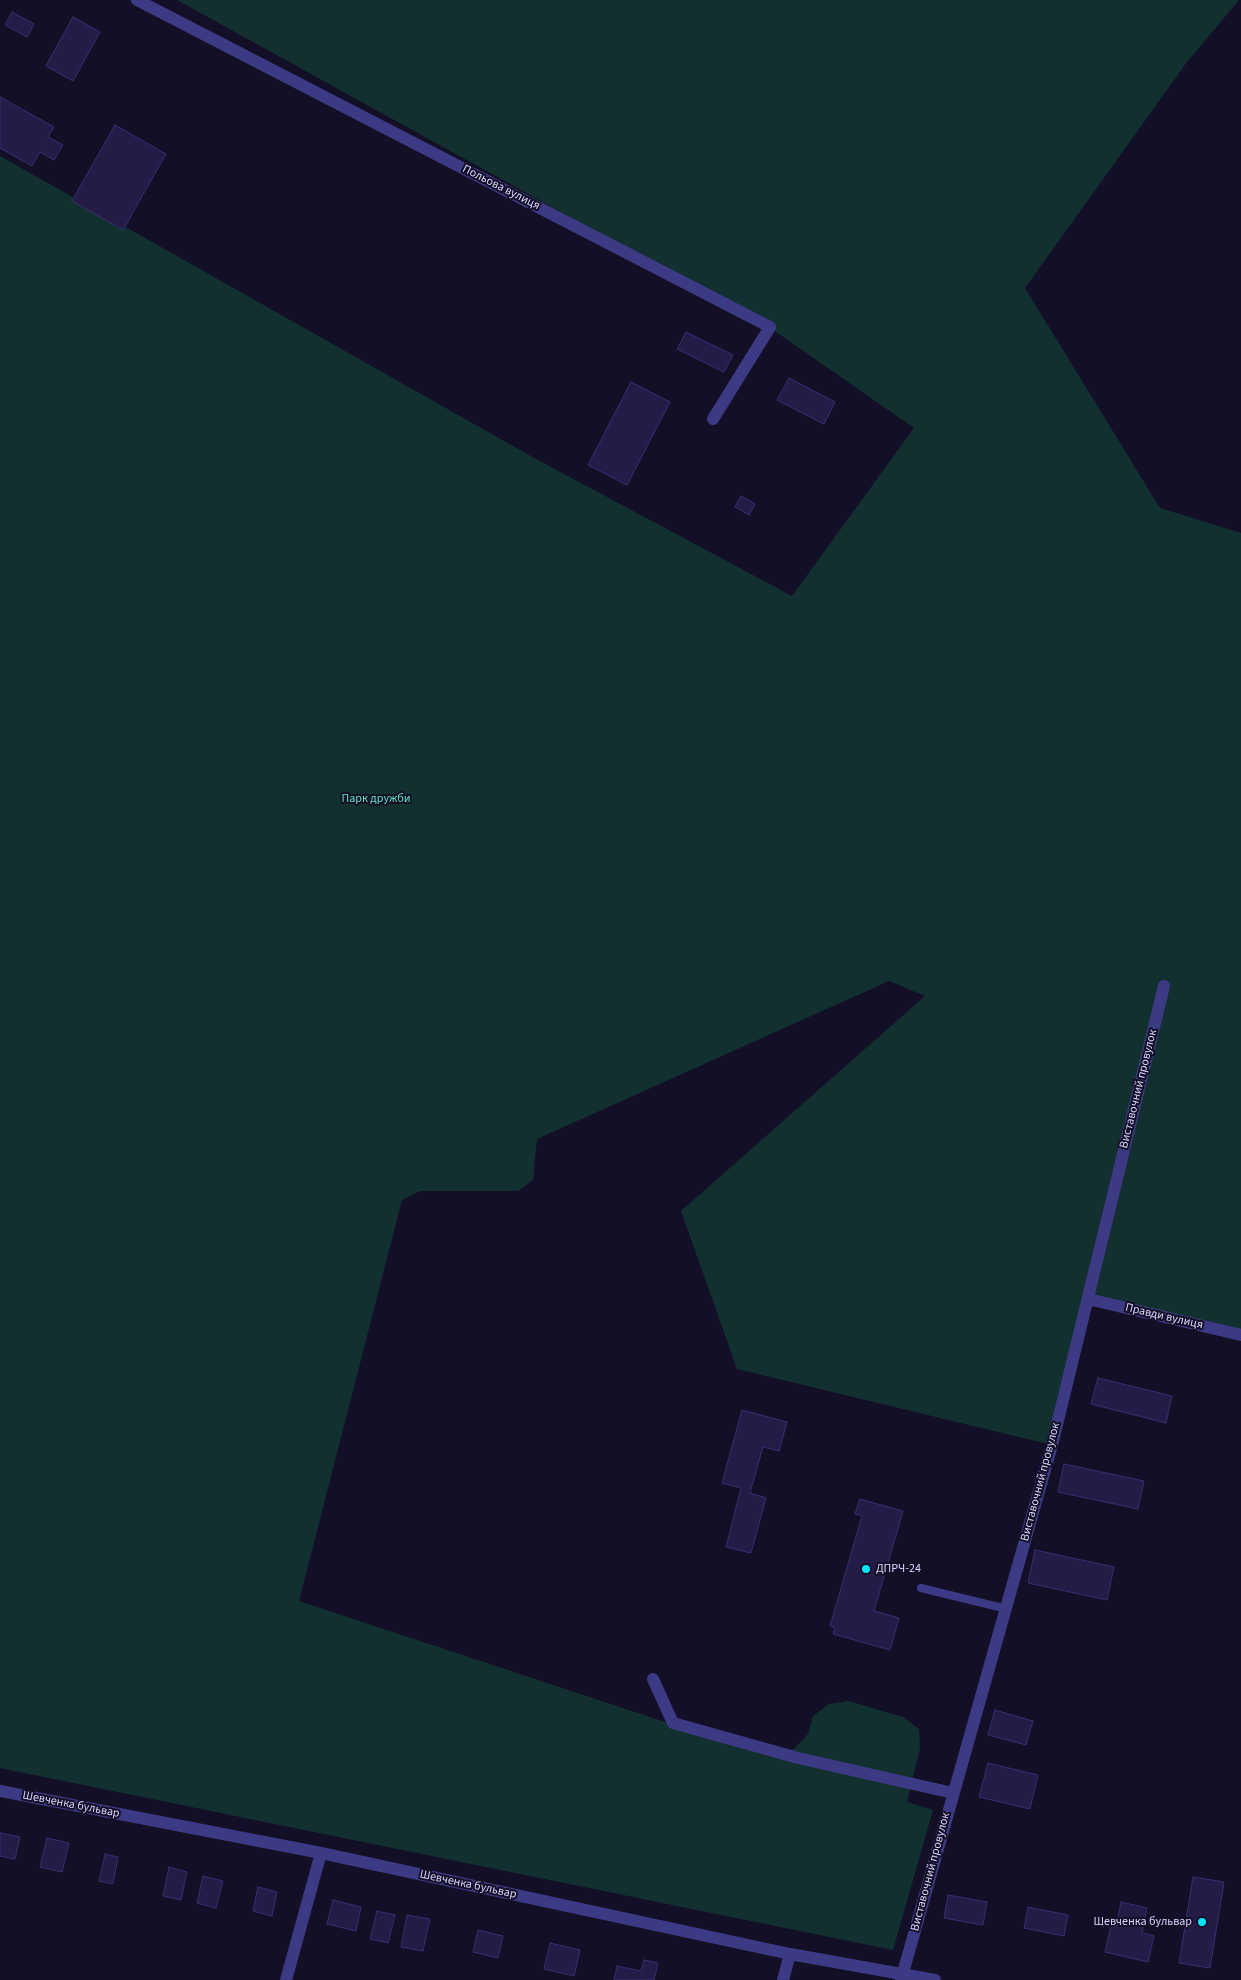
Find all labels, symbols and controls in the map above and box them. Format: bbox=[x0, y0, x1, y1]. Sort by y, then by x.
street label: Польова вулиця bbox=[460, 162, 542, 214]
park label: Парк дружби bbox=[342, 792, 410, 806]
street label: Виставочний провулок bbox=[1117, 1028, 1161, 1150]
street label: Правди вулиця bbox=[1124, 1301, 1204, 1333]
street label: Виставочний провулок bbox=[1018, 1421, 1064, 1543]
place label: ДПРЧ-24 bbox=[876, 1562, 921, 1576]
marker: ДПРЧ-24 bbox=[860, 1563, 872, 1575]
street label: Шевченка бульвар bbox=[21, 1789, 121, 1821]
street label: Виставочний провулок bbox=[908, 1811, 954, 1933]
street label: Шевченка бульвар bbox=[418, 1868, 518, 1902]
place label: Шевченка бульвар bbox=[1093, 1915, 1192, 1929]
marker: Шевченка бульвар bbox=[1196, 1916, 1208, 1928]

